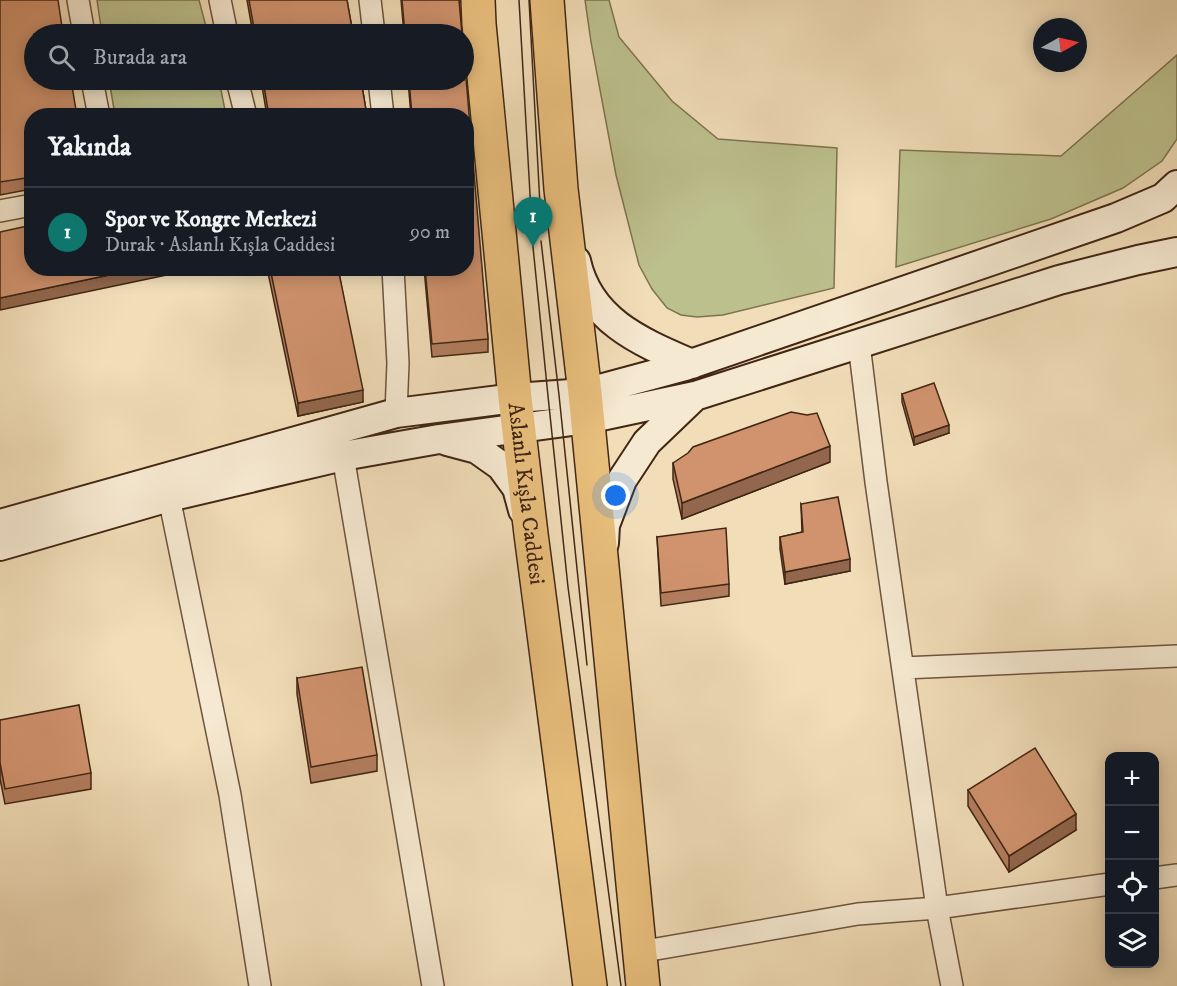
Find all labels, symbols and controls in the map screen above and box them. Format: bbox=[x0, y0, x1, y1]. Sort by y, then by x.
north arrow bbox=[1033, 18, 1087, 72]
search box bbox=[24, 24, 474, 90]
icon: search bbox=[45, 41, 78, 74]
text: Burada ara bbox=[93, 44, 187, 71]
text: Yakında bbox=[48, 131, 131, 164]
pin: 1 bbox=[514, 198, 552, 247]
text: Spor ve Kongre Merkezi bbox=[105, 206, 317, 233]
text: 1 bbox=[64, 220, 71, 245]
text: 90 m bbox=[410, 220, 450, 245]
text: Durak · Aslanlı Kışla Caddesi bbox=[105, 233, 335, 258]
street label: Aslanlı Kışla Caddesi bbox=[502, 401, 551, 586]
your location bbox=[601, 481, 630, 510]
map controls bbox=[1105, 752, 1159, 968]
button: + bbox=[1105, 752, 1159, 806]
button: − bbox=[1105, 806, 1159, 860]
button: locate bbox=[1105, 860, 1159, 914]
button: layers bbox=[1105, 914, 1159, 968]

